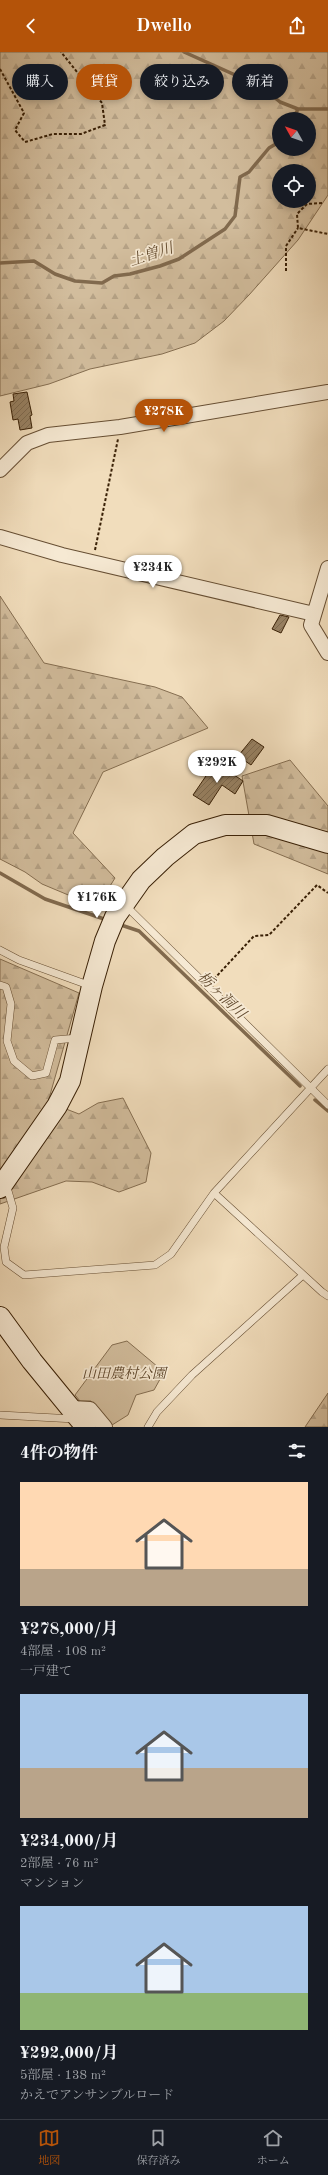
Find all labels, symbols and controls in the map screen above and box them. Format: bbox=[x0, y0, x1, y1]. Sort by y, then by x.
icon: back bbox=[20, 15, 42, 37]
icon: share bbox=[286, 15, 308, 37]
text: Dwello bbox=[136, 17, 192, 35]
chip: 購入 bbox=[12, 64, 68, 100]
chip: 賃貸 bbox=[76, 64, 132, 100]
chip: 絞り込み bbox=[140, 64, 224, 100]
chip: 新着 bbox=[232, 64, 288, 100]
north arrow bbox=[272, 112, 316, 156]
map controls bbox=[272, 112, 316, 208]
button: locate bbox=[272, 164, 316, 208]
water label: 土曽川 bbox=[127, 239, 177, 270]
pin: ¥278K bbox=[136, 399, 192, 433]
text: ¥278K bbox=[144, 405, 184, 418]
pin: ¥234K bbox=[125, 555, 181, 589]
text: ¥234K bbox=[133, 561, 173, 574]
pin: ¥292K bbox=[189, 750, 245, 784]
text: ¥292K bbox=[197, 756, 237, 769]
pin: ¥176K bbox=[69, 885, 125, 919]
text: ¥176K bbox=[77, 891, 117, 904]
water label: 栃ヶ洞川 bbox=[194, 968, 251, 1024]
park label: 山田農村公園 bbox=[82, 1366, 168, 1381]
icon: filters bbox=[286, 1440, 308, 1462]
text: 4件の物件 bbox=[20, 1445, 98, 1462]
icon: home bbox=[128, 1508, 200, 1580]
text: ¥278,000/月 bbox=[20, 1621, 118, 1638]
text: 4部屋 · 108 m² bbox=[20, 1645, 106, 1658]
text: 一戸建て bbox=[20, 1665, 72, 1678]
icon: home bbox=[128, 1720, 200, 1792]
text: ¥234,000/月 bbox=[20, 1833, 118, 1850]
text: 2部屋 · 76 m² bbox=[20, 1857, 98, 1870]
text: マンション bbox=[20, 1877, 84, 1890]
icon: home bbox=[128, 1932, 200, 2004]
text: ¥292,000/月 bbox=[20, 2045, 118, 2062]
text: 5部屋 · 138 m² bbox=[20, 2069, 106, 2082]
text: かえでアンサンブルロード bbox=[20, 2089, 174, 2102]
tab: 地図 bbox=[38, 2127, 60, 2169]
tab: 保存済み bbox=[136, 2127, 180, 2169]
tab: ホーム bbox=[257, 2127, 290, 2169]

